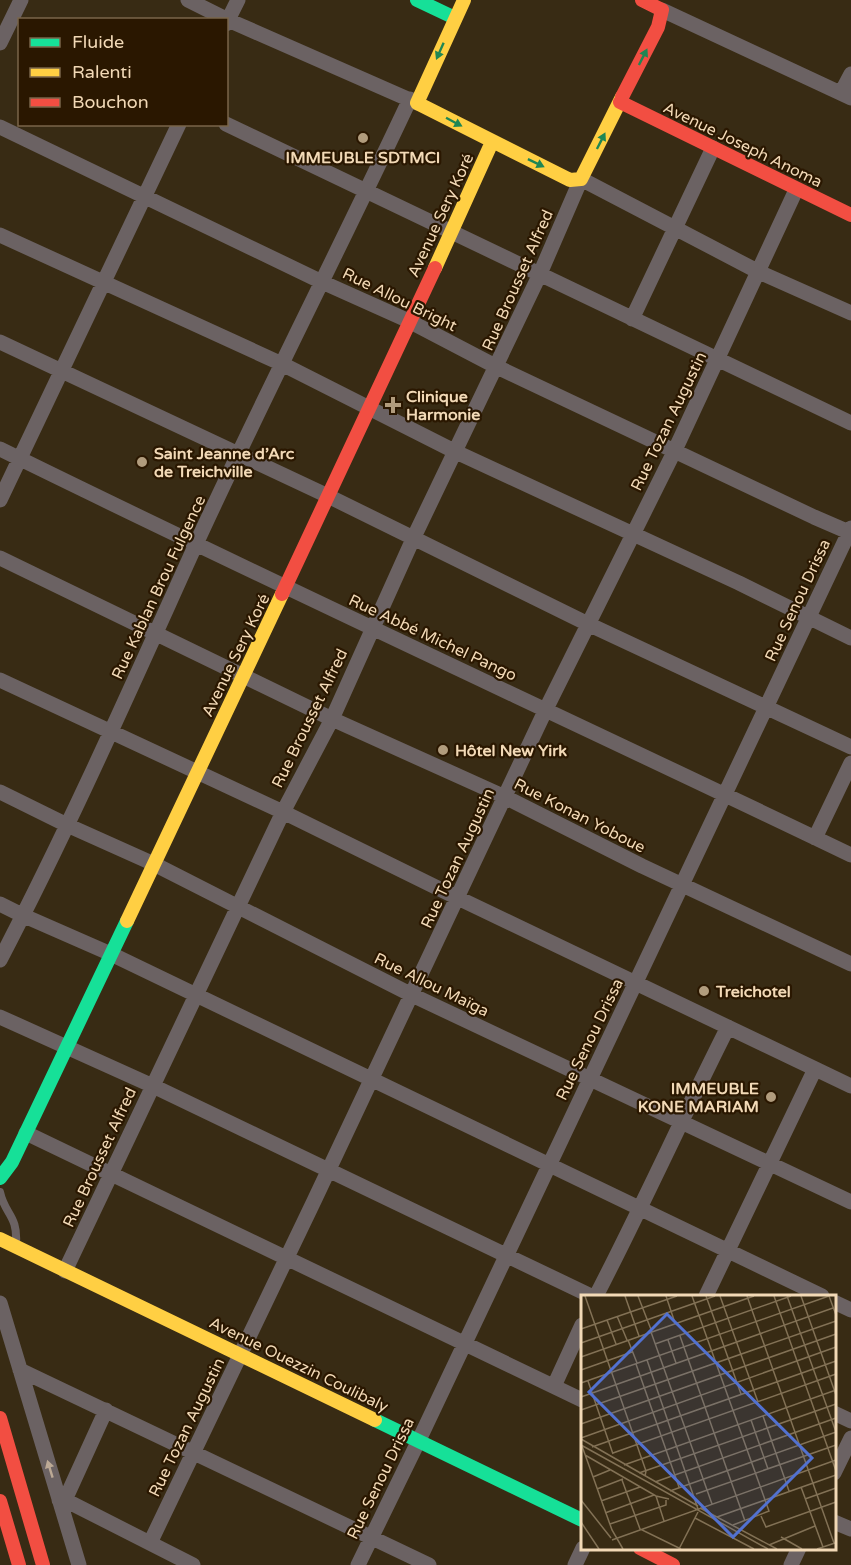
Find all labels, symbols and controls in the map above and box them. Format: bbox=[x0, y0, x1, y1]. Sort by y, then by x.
legend bbox=[18, 18, 228, 126]
text: Fluide bbox=[72, 31, 124, 53]
one-way arrow bbox=[435, 42, 444, 60]
one-way arrow bbox=[638, 48, 648, 65]
text: Ralenti bbox=[72, 61, 132, 83]
text: Bouchon bbox=[72, 91, 149, 113]
street label: Avenue Joseph Anoma bbox=[660, 98, 825, 192]
one-way arrow bbox=[446, 117, 463, 127]
marker: IMMEUBLE SDTMCI bbox=[356, 131, 370, 145]
one-way arrow bbox=[596, 132, 605, 149]
place label: IMMEUBLE SDTMCI bbox=[286, 148, 440, 168]
street label: Avenue Sery Koré bbox=[403, 150, 478, 281]
one-way arrow bbox=[527, 159, 544, 168]
street label: Rue Brousset Alfred bbox=[478, 207, 558, 354]
street label: Rue Allou Bright bbox=[339, 264, 460, 336]
street label: Rue Tozan Augustin bbox=[627, 349, 711, 494]
place label: Clinique Harmonie bbox=[406, 387, 480, 425]
marker: Clinique Harmonie bbox=[384, 396, 402, 414]
place label: Saint Jeanne d’Arc de Treichville bbox=[154, 444, 295, 482]
marker: Saint Jeanne d’Arc de Treichville bbox=[135, 455, 149, 469]
street label: Rue Kablan Brou Fulgence bbox=[107, 492, 210, 683]
street label: Rue Senou Drissa bbox=[761, 536, 835, 665]
street label: Rue Abbé Michel Pango bbox=[345, 590, 520, 686]
street label: Avenue Sery Koré bbox=[197, 591, 274, 720]
street label: Rue Brousset Alfred bbox=[268, 646, 352, 791]
place label: Hôtel New Yirk bbox=[455, 741, 567, 761]
marker: Hôtel New Yirk bbox=[436, 743, 450, 757]
street label: Rue Konan Yoboue bbox=[510, 774, 649, 858]
street label: Rue Tozan Augustin bbox=[417, 785, 499, 932]
street label: Rue Allou Maïga bbox=[371, 948, 492, 1021]
street label: Rue Senou Drissa bbox=[552, 975, 628, 1104]
place label: Treichotel bbox=[715, 982, 791, 1002]
marker: Treichotel bbox=[697, 984, 711, 998]
place label: IMMEUBLE KONE MARIAM bbox=[638, 1079, 759, 1117]
street label: Rue Brousset Alfred bbox=[59, 1084, 141, 1231]
marker: IMMEUBLE KONE MARIAM bbox=[764, 1090, 778, 1104]
inset map bbox=[581, 1295, 836, 1550]
street label: Avenue Ouezzin Coulibaly bbox=[206, 1313, 392, 1417]
street label: Rue Tozan Augustin bbox=[145, 1355, 229, 1500]
street label: Rue Senou Drissa bbox=[343, 1414, 419, 1543]
one-way arrow bbox=[44, 1460, 54, 1478]

